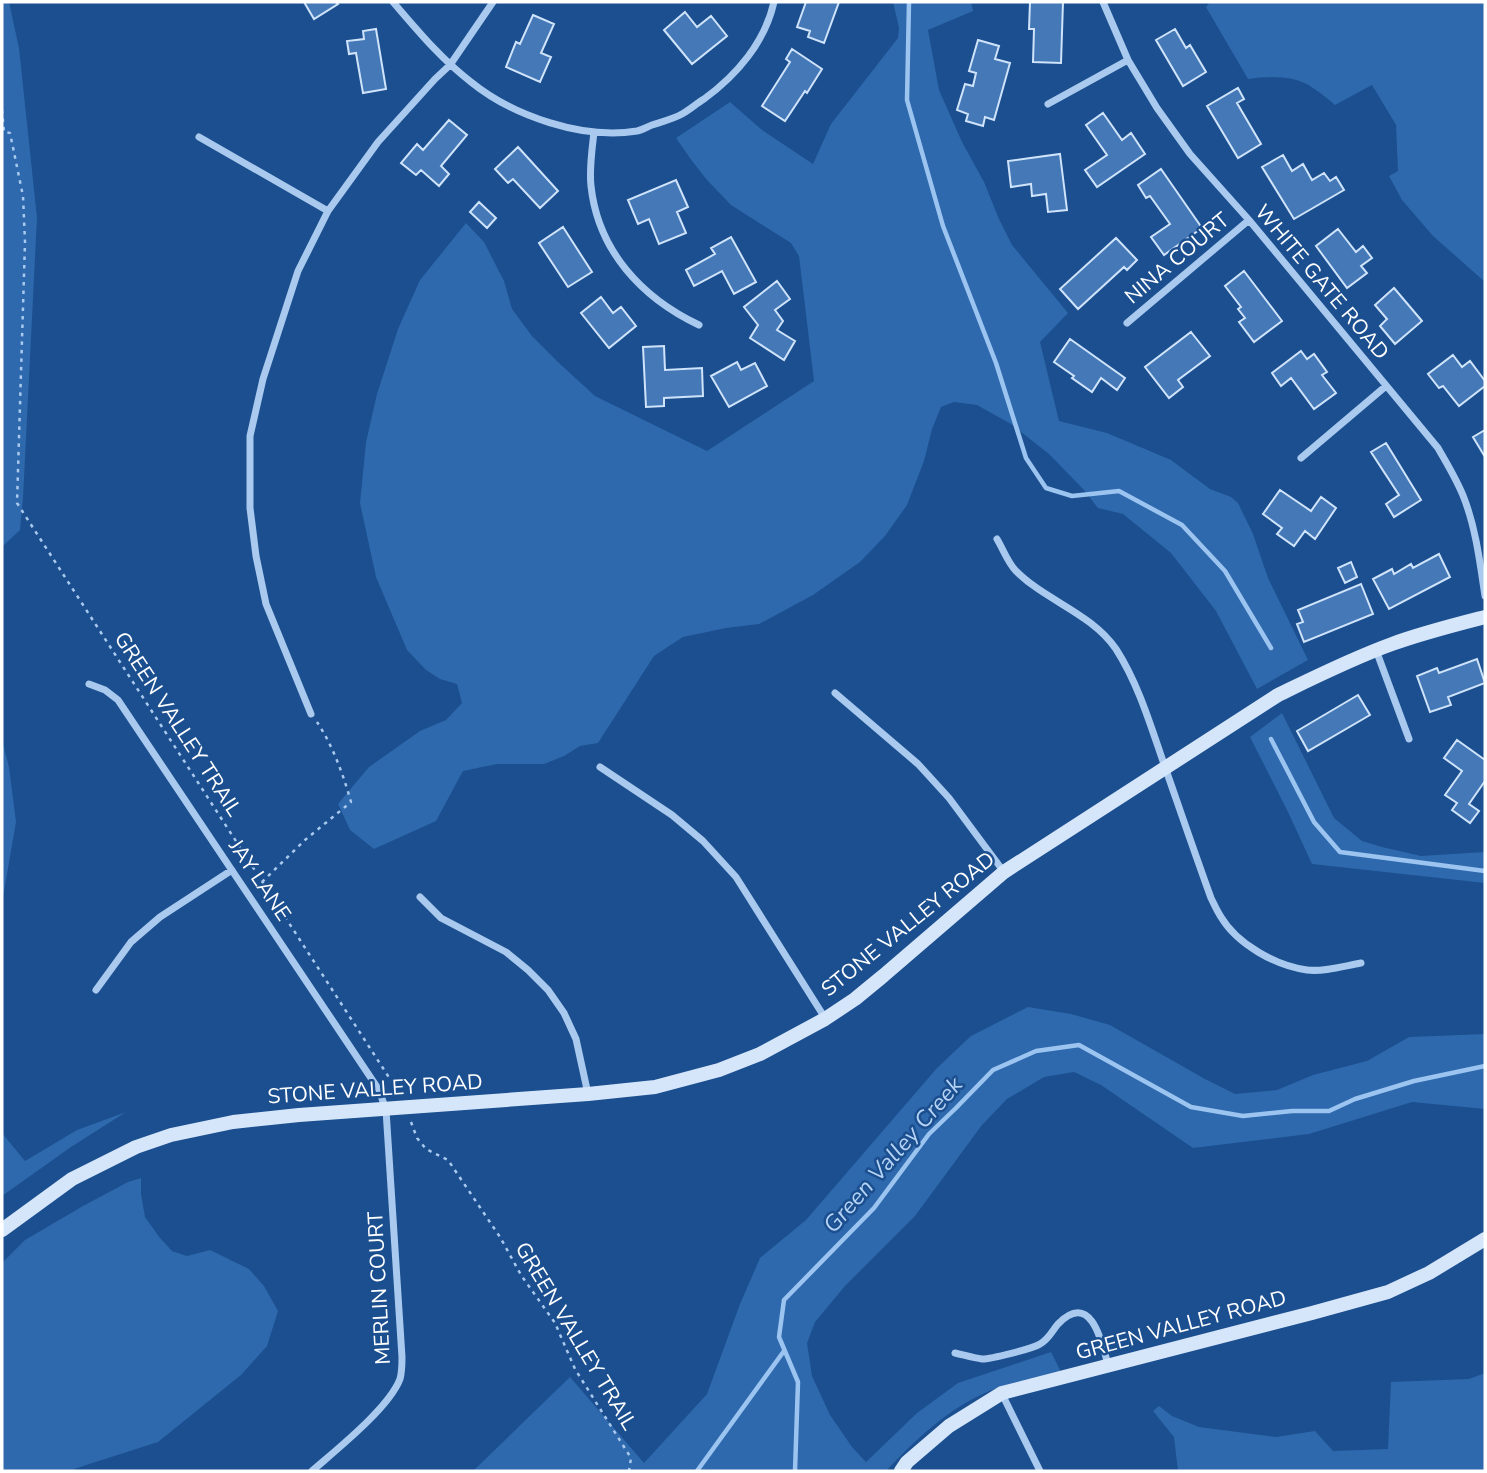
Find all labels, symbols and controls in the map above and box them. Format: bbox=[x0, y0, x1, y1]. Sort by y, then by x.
street label: WHITE GATE ROAD bbox=[1249, 198, 1395, 366]
street label: NINA COURT bbox=[1119, 206, 1235, 310]
street label: GREEN VALLEY TRAIL bbox=[108, 626, 249, 822]
street label: JAY LANE bbox=[222, 833, 298, 926]
street label: STONE VALLEY ROAD bbox=[815, 845, 1001, 1003]
street label: STONE VALLEY ROAD bbox=[266, 1068, 484, 1110]
water label: Green Valley Creek bbox=[816, 1070, 970, 1240]
street label: MERLIN COURT bbox=[361, 1210, 397, 1365]
street label: GREEN VALLEY TRAIL bbox=[509, 1237, 644, 1436]
street label: GREEN VALLEY ROAD bbox=[1073, 1283, 1289, 1367]

